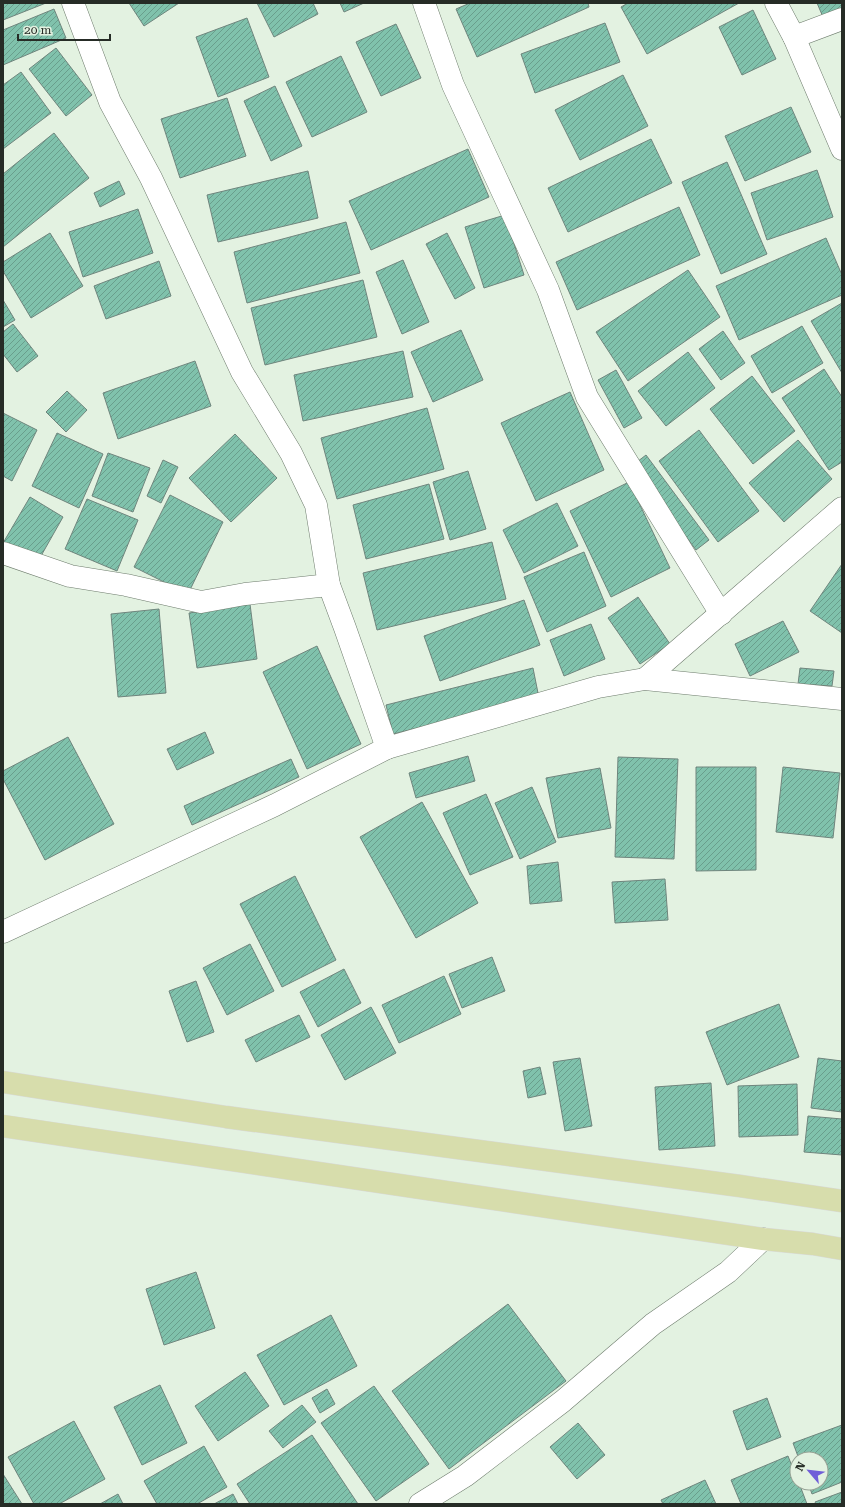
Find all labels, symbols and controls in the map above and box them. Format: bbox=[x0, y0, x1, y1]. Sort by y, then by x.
scale bar bbox=[18, 16, 110, 42]
text: 20 m bbox=[24, 23, 51, 37]
north arrow bbox=[789, 1451, 829, 1491]
text: N bbox=[793, 1459, 809, 1473]

